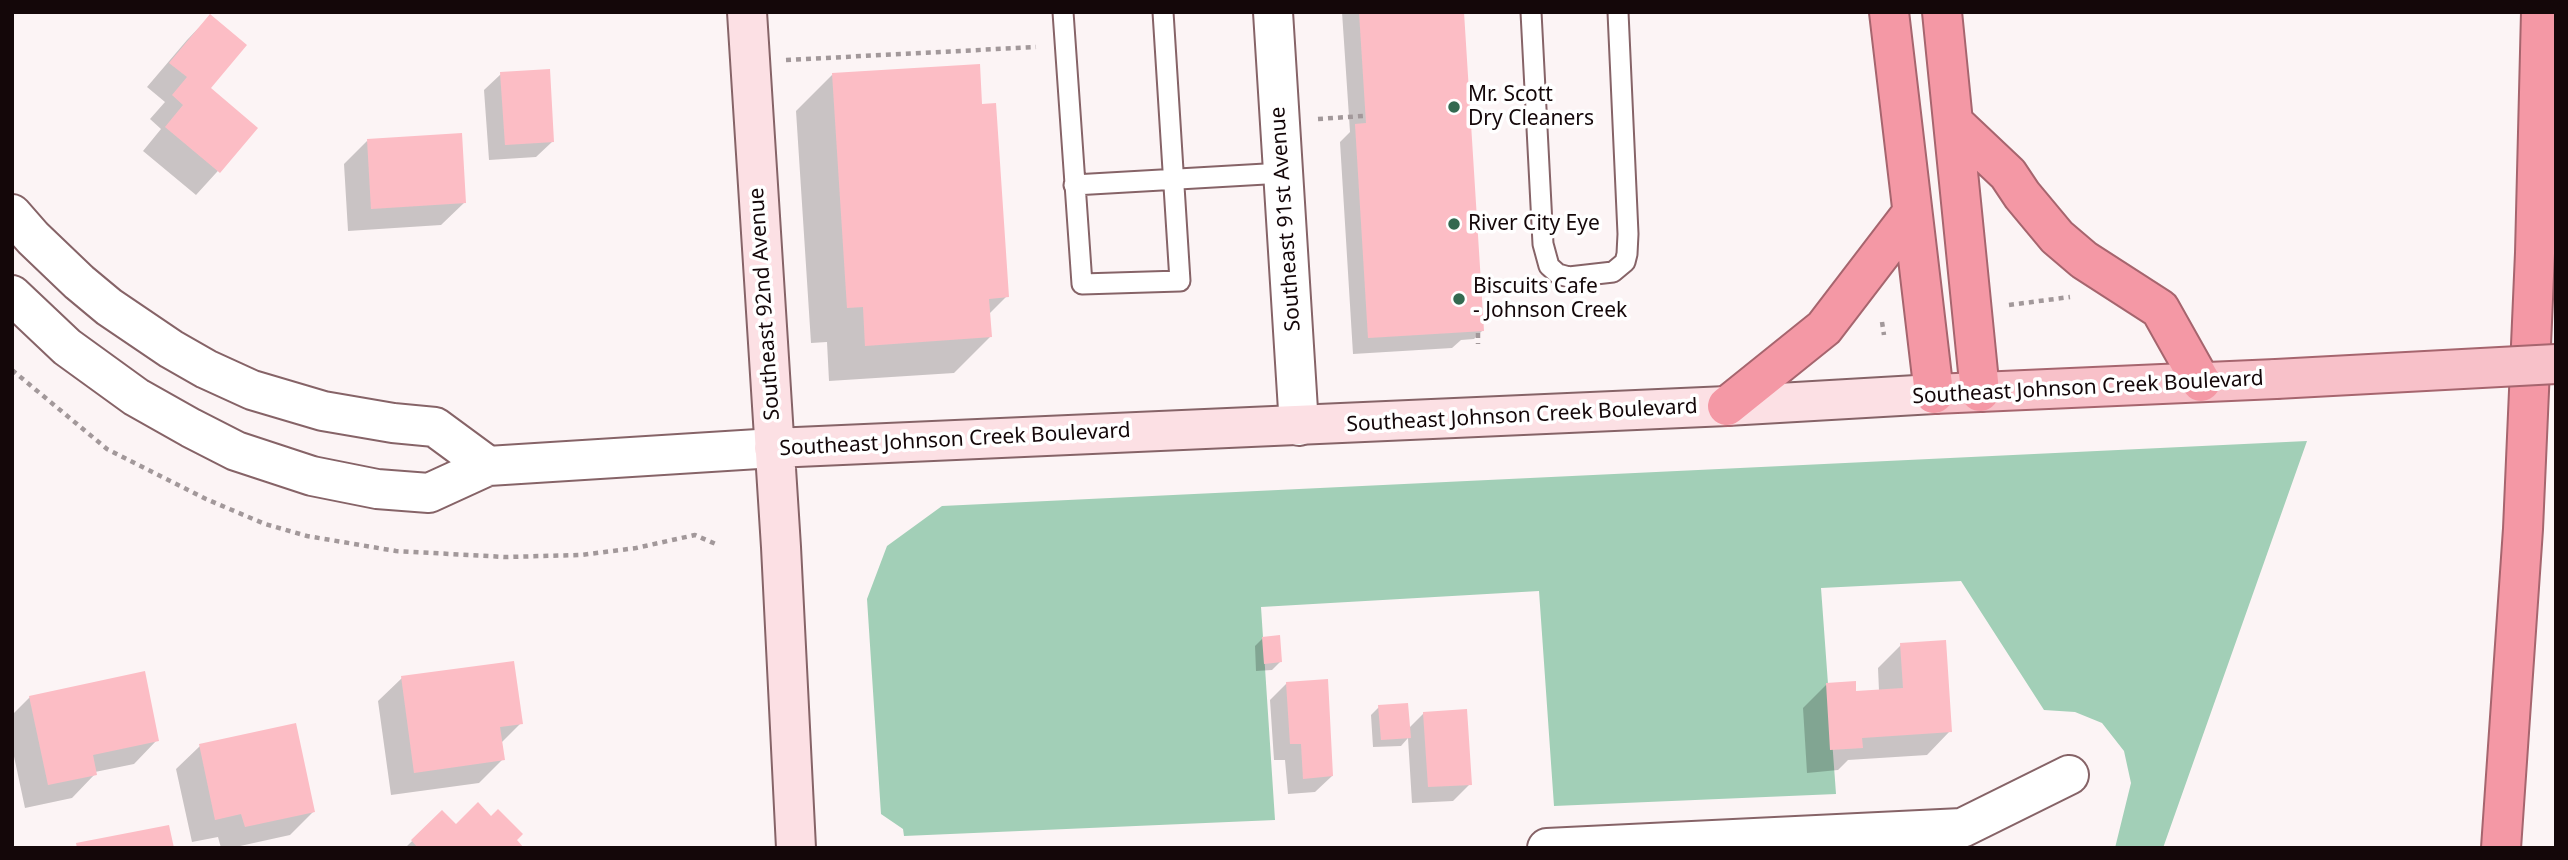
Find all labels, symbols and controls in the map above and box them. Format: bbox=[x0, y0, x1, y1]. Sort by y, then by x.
place label: Mr. Scott Dry Cleaners bbox=[1468, 82, 1594, 132]
marker: Mr. Scott Dry Cleaners bbox=[1446, 99, 1462, 115]
street label: Southeast 91st Avenue bbox=[1266, 106, 1306, 332]
street label: Southeast 92nd Avenue bbox=[744, 187, 786, 421]
place label: River City Eye bbox=[1468, 211, 1600, 237]
marker: River City Eye bbox=[1446, 216, 1462, 232]
place label: Biscuits Cafe - Johnson Creek bbox=[1473, 274, 1627, 324]
marker: Biscuits Cafe - Johnson Creek bbox=[1451, 291, 1467, 307]
street label: Southeast Johnson Creek Boulevard bbox=[1912, 366, 2264, 410]
street label: Southeast Johnson Creek Boulevard bbox=[1346, 394, 1698, 438]
street label: Southeast Johnson Creek Boulevard bbox=[779, 418, 1131, 462]

